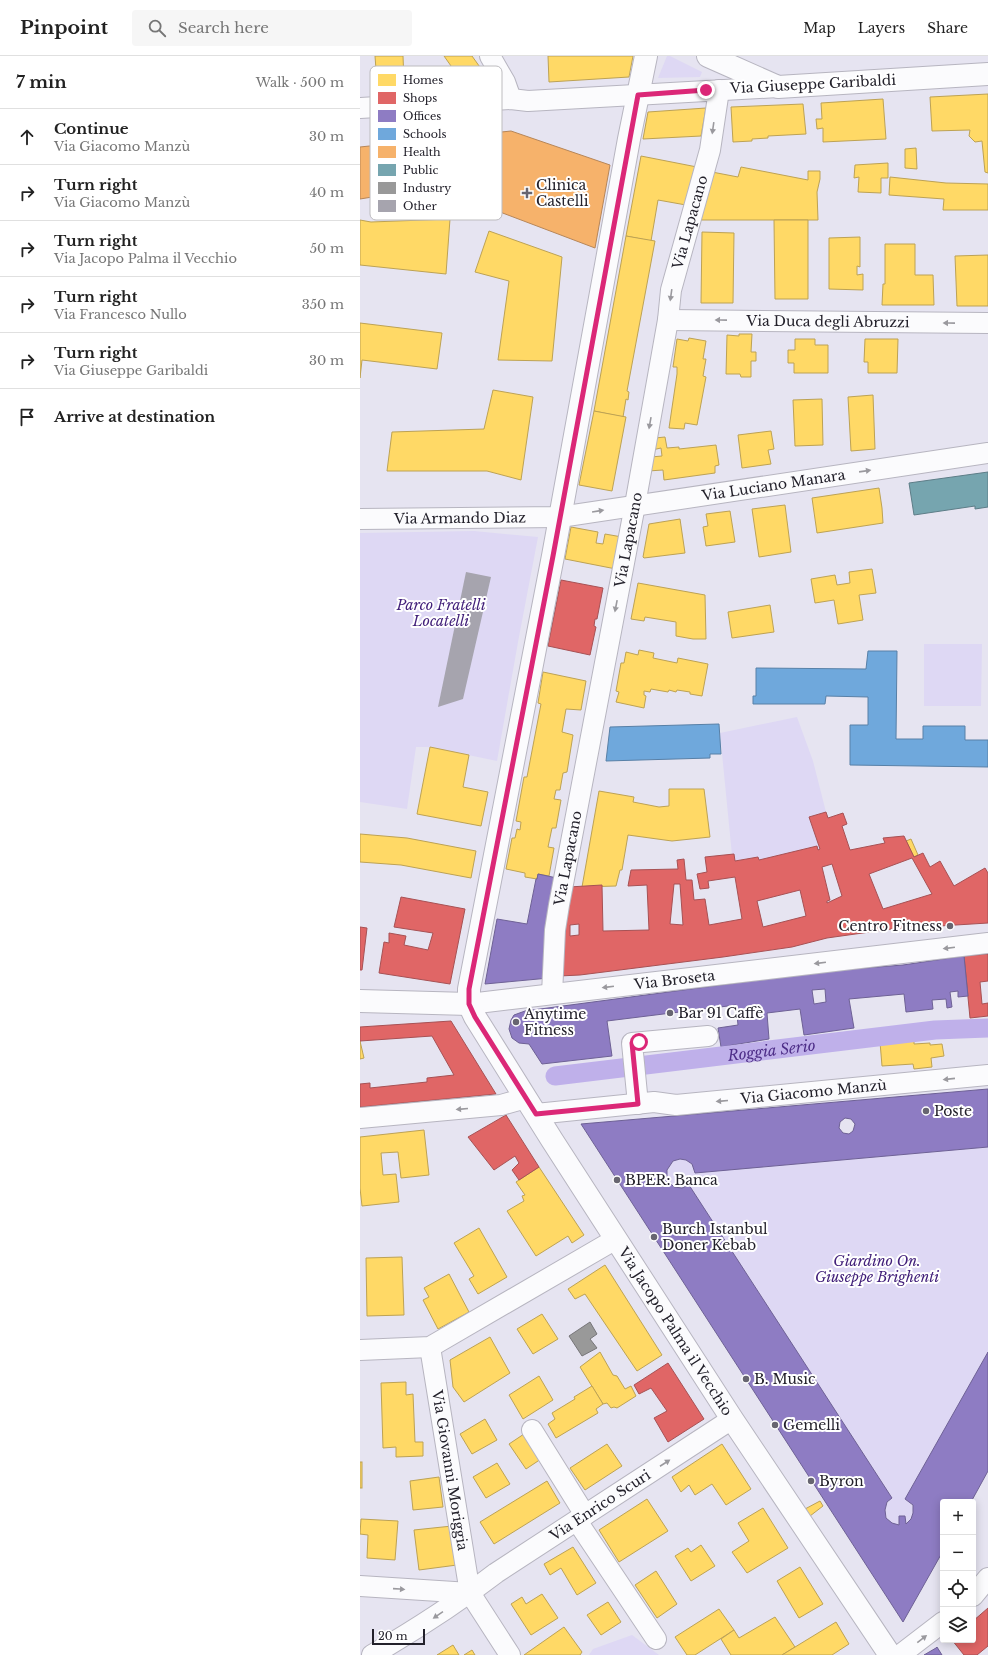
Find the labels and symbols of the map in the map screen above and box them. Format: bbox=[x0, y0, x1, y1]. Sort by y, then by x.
legend bbox=[370, 66, 502, 220]
street label: Via Giuseppe Garibaldi bbox=[729, 71, 897, 97]
text: Homes bbox=[403, 73, 443, 87]
route end bbox=[697, 81, 715, 99]
text: Shops bbox=[403, 91, 437, 105]
text: Offices bbox=[403, 109, 441, 123]
one-way arrow bbox=[710, 122, 716, 134]
text: Schools bbox=[403, 127, 447, 141]
text: Health bbox=[403, 145, 441, 159]
text: Public bbox=[403, 163, 438, 177]
street label: Via Lapacano bbox=[668, 173, 712, 272]
place label: Clinica Castelli bbox=[536, 176, 589, 210]
text: Industry bbox=[403, 181, 451, 195]
marker: Clinica Castelli bbox=[521, 187, 533, 199]
text: Other bbox=[403, 199, 437, 213]
one-way arrow bbox=[668, 289, 674, 301]
street label: Via Duca degli Abruzzi bbox=[745, 312, 910, 331]
one-way arrow bbox=[714, 317, 727, 323]
one-way arrow bbox=[942, 320, 955, 326]
one-way arrow bbox=[646, 417, 652, 429]
street label: Via Luciano Manara bbox=[700, 465, 847, 505]
one-way arrow bbox=[859, 468, 871, 474]
street label: Via Lapacano bbox=[610, 491, 646, 590]
one-way arrow bbox=[592, 507, 604, 513]
street label: Via Armando Diaz bbox=[393, 508, 526, 528]
park label: Parco Fratelli Locatelli bbox=[395, 596, 486, 630]
one-way arrow bbox=[613, 600, 619, 612]
street label: Via Lapacano bbox=[550, 809, 586, 908]
place label: Centro Fitness bbox=[838, 917, 942, 935]
marker: Centro Fitness bbox=[945, 921, 955, 931]
one-way arrow bbox=[943, 945, 955, 951]
one-way arrow bbox=[814, 960, 826, 966]
street label: Via Broseta bbox=[632, 966, 716, 994]
one-way arrow bbox=[601, 984, 614, 991]
place label: Bar 91 Caffè bbox=[678, 1004, 763, 1022]
place label: Anytime Fitness bbox=[523, 1005, 586, 1039]
marker: Bar 91 Caffè bbox=[665, 1008, 675, 1018]
marker: Anytime Fitness bbox=[511, 1017, 521, 1027]
route start bbox=[630, 1033, 648, 1051]
water label: Roggia Serio bbox=[725, 1035, 817, 1065]
one-way arrow bbox=[943, 1075, 955, 1082]
street label: Via Giacomo Manzù bbox=[739, 1076, 888, 1108]
one-way arrow bbox=[716, 1097, 728, 1104]
place label: Poste bbox=[934, 1102, 972, 1120]
one-way arrow bbox=[456, 1105, 468, 1112]
marker: Poste bbox=[921, 1106, 931, 1116]
place label: BPER: Banca bbox=[625, 1171, 718, 1189]
marker: BPER: Banca bbox=[612, 1175, 622, 1185]
place label: Burch Istanbul Doner Kebab bbox=[662, 1220, 768, 1254]
marker: Burch Istanbul Doner Kebab bbox=[649, 1232, 659, 1242]
street label: Via Jacopo Palma il Vecchio bbox=[614, 1243, 737, 1419]
park label: Giardino On. Giuseppe Brighenti bbox=[815, 1252, 939, 1286]
place label: B. Music bbox=[754, 1370, 816, 1388]
marker: B. Music bbox=[741, 1374, 751, 1384]
street label: Via Giovanni Moriggia bbox=[428, 1388, 472, 1552]
place label: Gemelli bbox=[783, 1416, 840, 1434]
marker: Gemelli bbox=[770, 1420, 780, 1430]
one-way arrow bbox=[660, 1459, 670, 1467]
street label: Via Enrico Scuri bbox=[545, 1466, 654, 1545]
place label: Byron bbox=[819, 1472, 864, 1490]
marker: Byron bbox=[806, 1476, 816, 1486]
one-way arrow bbox=[393, 1585, 405, 1592]
one-way arrow bbox=[432, 1611, 443, 1618]
scale bar bbox=[372, 1627, 425, 1646]
one-way arrow bbox=[916, 1635, 927, 1643]

